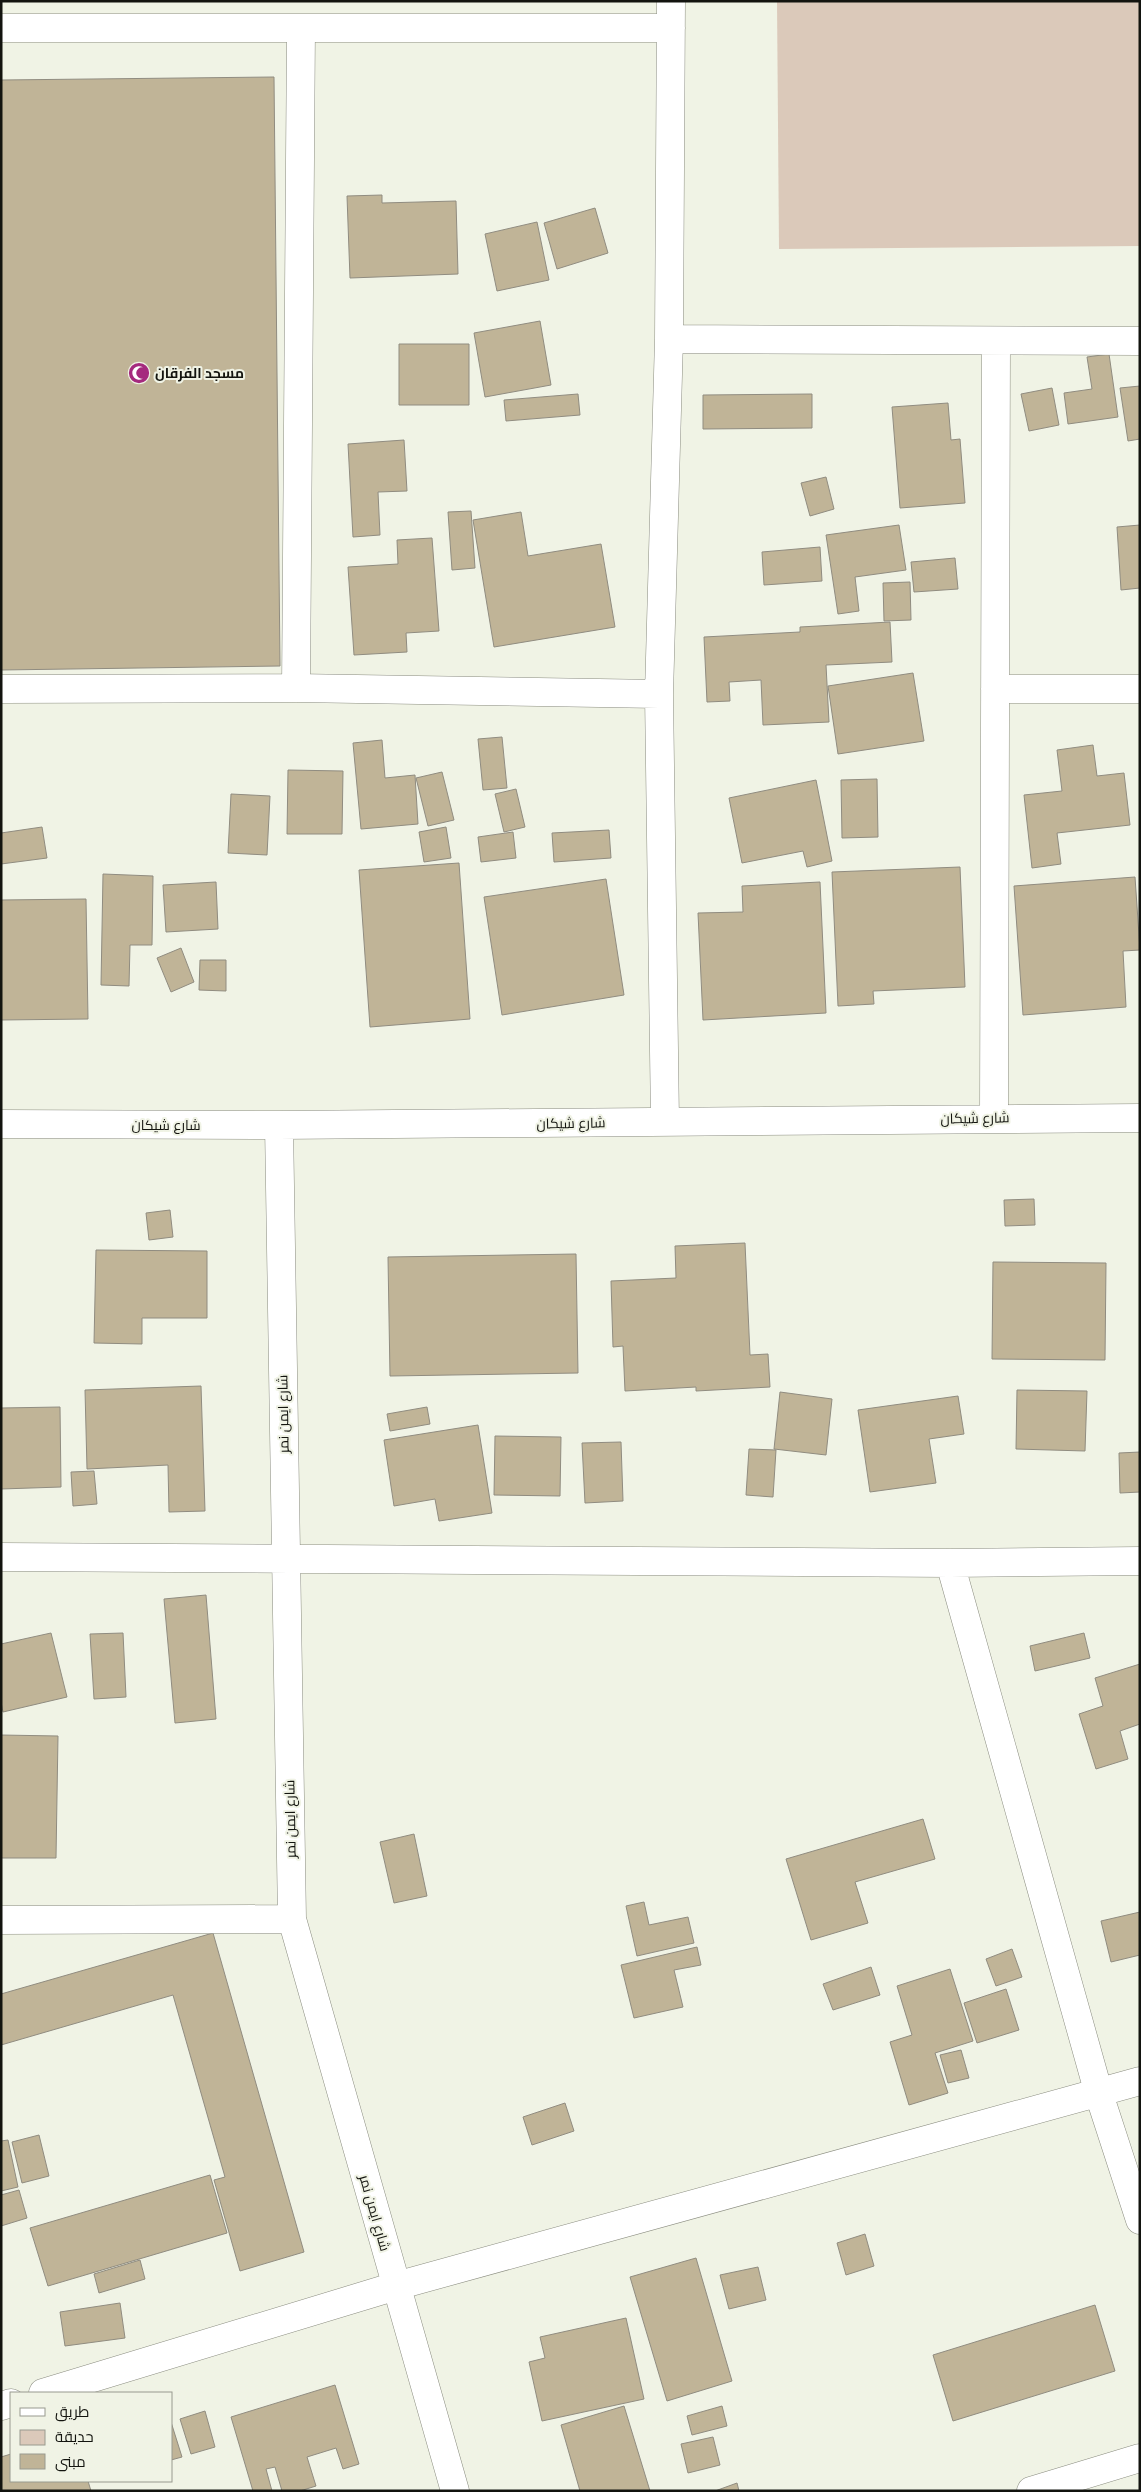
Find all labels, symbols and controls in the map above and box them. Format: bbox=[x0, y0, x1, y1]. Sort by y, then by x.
mosque icon: مسجد الفرقان bbox=[127, 361, 151, 385]
place label: مسجد الفرقان bbox=[155, 364, 244, 382]
street label: شارع شيكان bbox=[940, 1108, 1010, 1128]
street label: شارع شيكان bbox=[536, 1113, 606, 1133]
street label: شارع شيكان bbox=[131, 1116, 201, 1134]
street label: شارع ايمن نمر bbox=[273, 1374, 293, 1455]
street label: شارع ايمن نمر bbox=[280, 1779, 300, 1860]
street label: شارع ايمن نمر bbox=[355, 2172, 395, 2253]
legend bbox=[10, 2392, 172, 2482]
text: طريق bbox=[55, 2402, 89, 2422]
text: حديقة bbox=[55, 2427, 94, 2446]
text: مبنى bbox=[55, 2452, 86, 2472]

